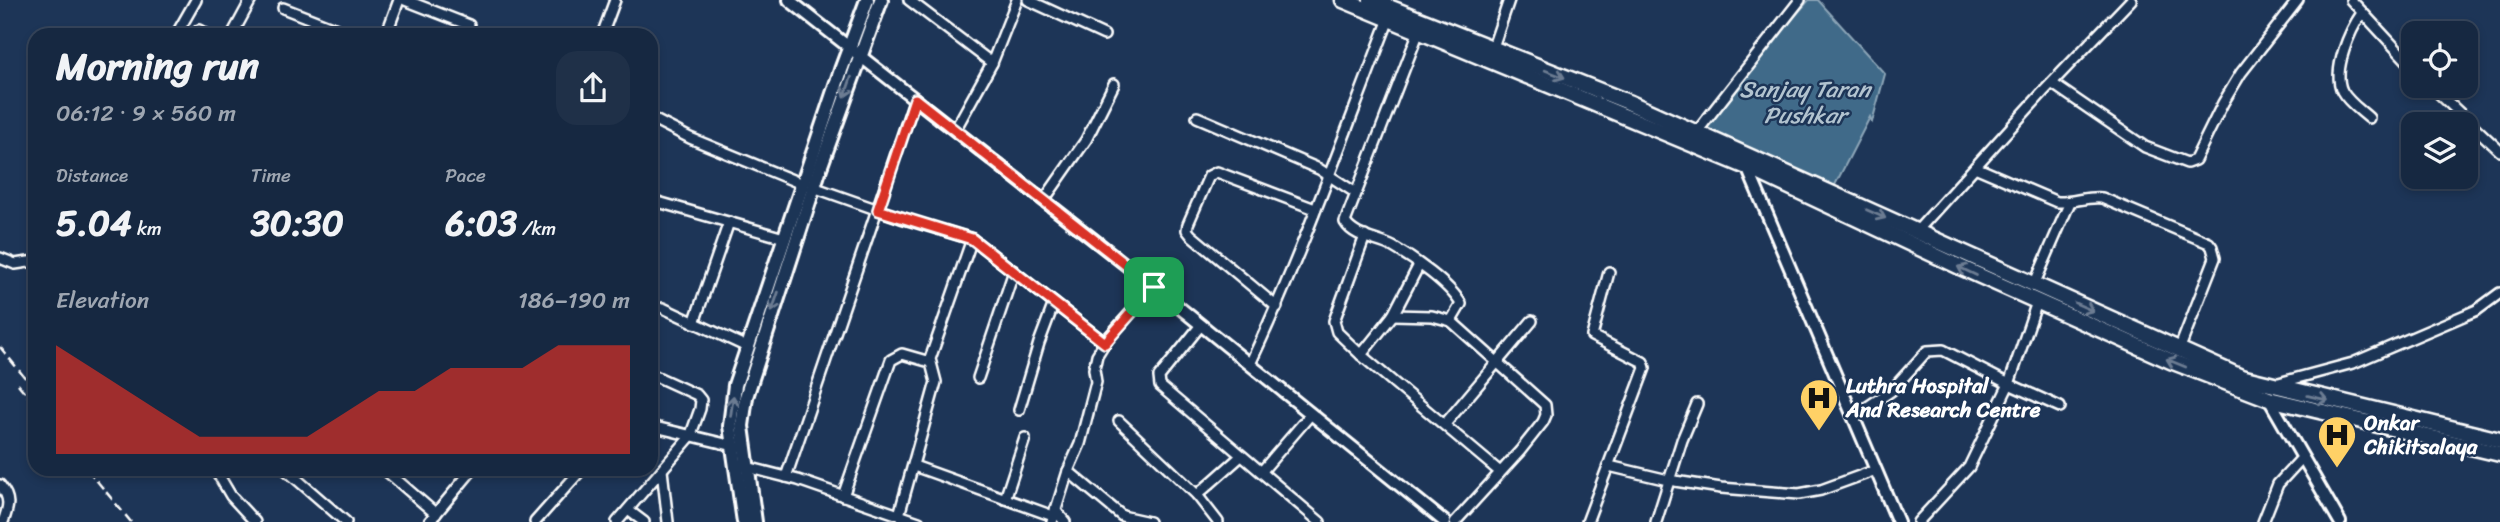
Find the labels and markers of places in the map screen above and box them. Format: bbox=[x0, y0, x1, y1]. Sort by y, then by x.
pin bbox=[1124, 257, 1184, 317]
place label: Luthra Hospital And Research Centre bbox=[1845, 367, 2041, 429]
hospital icon: Luthra Hospital And Research Centre bbox=[1798, 377, 1840, 432]
place label: Onkar Chikitsalaya bbox=[2363, 404, 2479, 466]
hospital icon: Onkar Chikitsalaya bbox=[2316, 414, 2358, 469]

